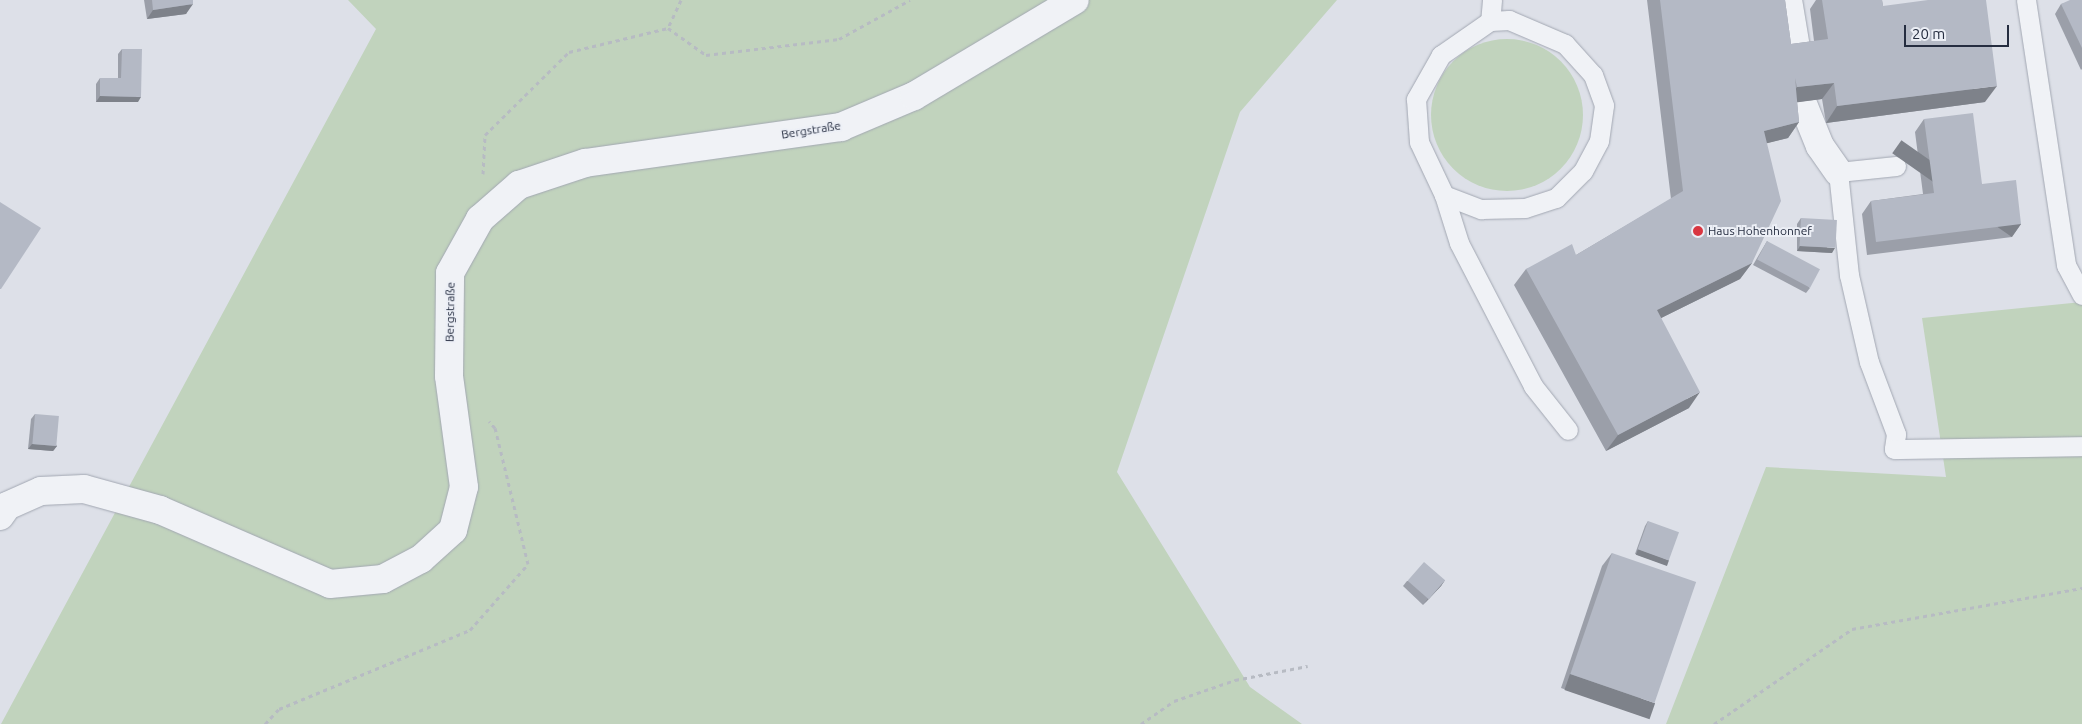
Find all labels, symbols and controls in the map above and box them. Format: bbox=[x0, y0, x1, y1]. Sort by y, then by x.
scale bar bbox=[1907, 15, 2012, 47]
text: 20 m bbox=[1912, 25, 1945, 42]
street label: Bergstraße bbox=[780, 118, 842, 142]
place label: Haus Hohenhonnef bbox=[1708, 224, 1812, 238]
marker: Haus Hohenhonnef bbox=[1692, 225, 1704, 237]
street label: Bergstraße bbox=[442, 282, 458, 342]

